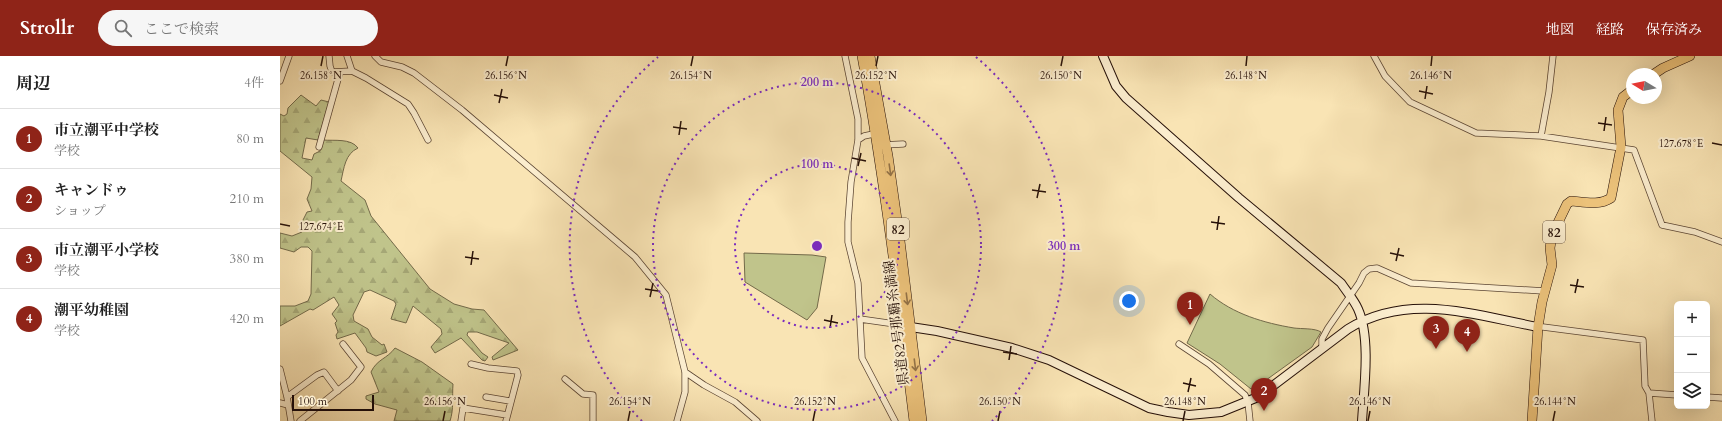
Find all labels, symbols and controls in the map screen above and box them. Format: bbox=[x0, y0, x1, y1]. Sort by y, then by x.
search box bbox=[98, 10, 378, 46]
text: Strollr bbox=[20, 15, 74, 41]
icon: search bbox=[112, 17, 134, 39]
text: ここで検索 bbox=[144, 19, 219, 39]
text: 地図 bbox=[1546, 20, 1574, 39]
text: 経路 bbox=[1596, 20, 1624, 39]
text: 保存済み bbox=[1646, 20, 1702, 39]
north arrow bbox=[1626, 68, 1662, 104]
text: 26.158°N bbox=[300, 69, 342, 83]
text: 26.156°N bbox=[485, 69, 527, 83]
text: 26.154°N bbox=[670, 69, 712, 83]
text: 26.152°N bbox=[855, 69, 897, 83]
text: 26.150°N bbox=[1040, 69, 1082, 83]
text: 26.148°N bbox=[1225, 69, 1267, 83]
text: 26.146°N bbox=[1410, 69, 1452, 83]
text: 周辺 bbox=[16, 72, 50, 95]
text: 4件 bbox=[244, 74, 264, 92]
text: 200 m bbox=[801, 74, 834, 90]
text: 市立潮平中学校 bbox=[54, 120, 159, 140]
text: 1 bbox=[26, 130, 32, 148]
text: 80 m bbox=[236, 130, 264, 148]
text: 127.678°E bbox=[1659, 137, 1703, 151]
text: 学校 bbox=[54, 142, 80, 160]
text: 100 m bbox=[801, 156, 834, 172]
one-way arrow bbox=[886, 163, 894, 176]
text: キャンドゥ bbox=[54, 180, 129, 200]
text: 2 bbox=[26, 190, 32, 208]
text: 210 m bbox=[230, 190, 264, 208]
text: ショップ bbox=[54, 202, 106, 220]
road number: 82 bbox=[887, 218, 909, 240]
text: 127.674°E bbox=[299, 220, 343, 234]
road number: 82 bbox=[1543, 221, 1565, 243]
text: 300 m bbox=[1048, 238, 1081, 254]
centre of rings bbox=[810, 239, 824, 253]
text: 市立潮平小学校 bbox=[54, 240, 159, 260]
text: 3 bbox=[26, 250, 32, 268]
text: 380 m bbox=[230, 250, 264, 268]
street label: 県道82号那覇糸満線 bbox=[879, 259, 914, 387]
text: 学校 bbox=[54, 262, 80, 280]
your location bbox=[1119, 291, 1139, 311]
one-way arrow bbox=[903, 292, 911, 305]
pin: 1 bbox=[1177, 292, 1203, 325]
text: 潮平幼稚園 bbox=[54, 300, 129, 320]
map controls bbox=[1674, 301, 1710, 409]
button: + bbox=[1674, 301, 1710, 337]
text: 4 bbox=[26, 310, 32, 328]
text: 420 m bbox=[230, 310, 264, 328]
pin: 3 bbox=[1423, 316, 1449, 349]
pin: 4 bbox=[1454, 319, 1480, 352]
text: 学校 bbox=[54, 322, 80, 340]
button: − bbox=[1674, 337, 1710, 373]
one-way arrow bbox=[911, 358, 919, 371]
button: layers bbox=[1674, 373, 1710, 409]
pin: 2 bbox=[1251, 378, 1277, 411]
scale bar bbox=[292, 393, 374, 412]
text: 100 m bbox=[298, 394, 327, 409]
text: 26.156°N bbox=[424, 395, 466, 409]
text: 26.154°N bbox=[609, 395, 651, 409]
text: 26.152°N bbox=[794, 395, 836, 409]
text: 26.150°N bbox=[979, 395, 1021, 409]
text: 26.148°N bbox=[1164, 395, 1206, 409]
text: 26.146°N bbox=[1349, 395, 1391, 409]
text: 26.144°N bbox=[1534, 395, 1576, 409]

